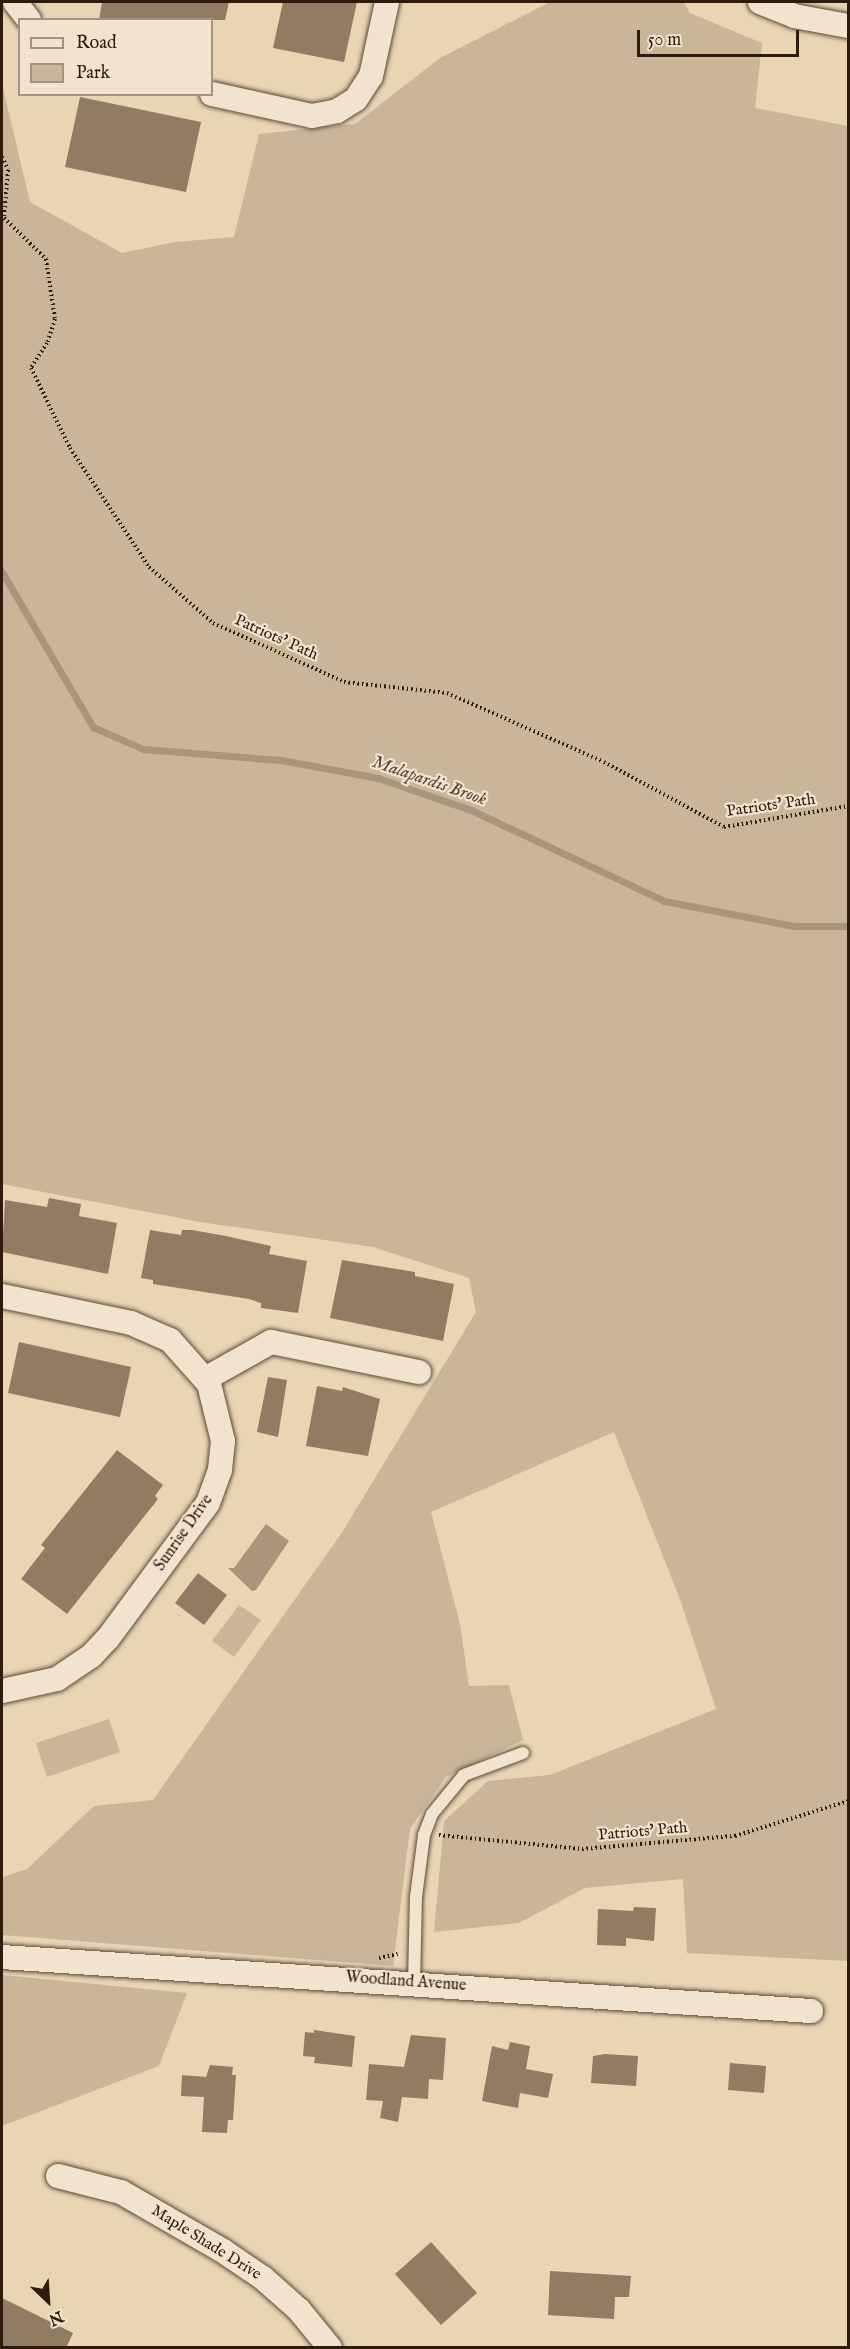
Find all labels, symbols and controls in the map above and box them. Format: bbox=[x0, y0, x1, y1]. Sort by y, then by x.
legend bbox=[18, 18, 213, 96]
scale bar bbox=[640, 18, 802, 56]
text: 50 m bbox=[648, 29, 681, 52]
text: Road bbox=[76, 32, 117, 55]
text: Park bbox=[76, 62, 110, 85]
street label: Patriots' Path bbox=[231, 611, 321, 665]
water label: Malapardis Brook bbox=[369, 752, 489, 812]
street label: Patriots' Path bbox=[725, 790, 817, 822]
street label: Sunrise Drive bbox=[151, 1491, 217, 1575]
street label: Patriots' Path bbox=[598, 1819, 688, 1845]
street label: Woodland Avenue bbox=[345, 1968, 467, 1996]
street label: Maple Shade Drive bbox=[147, 2201, 265, 2285]
north arrow bbox=[18, 2271, 78, 2331]
text: N bbox=[45, 2305, 66, 2329]

